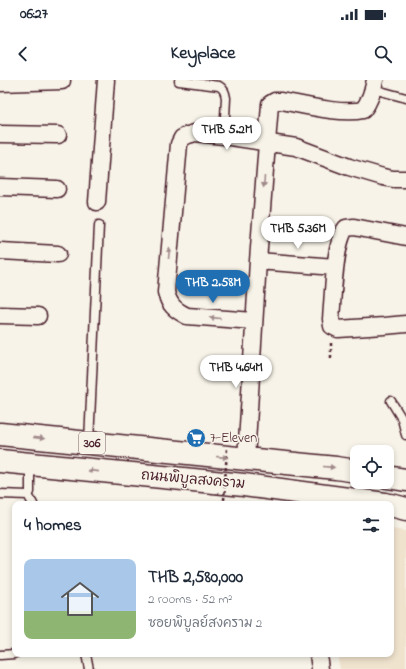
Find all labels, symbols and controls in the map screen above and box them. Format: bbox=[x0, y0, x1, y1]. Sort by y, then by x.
text: 06:27 bbox=[20, 3, 48, 25]
text: Keyplace bbox=[171, 41, 235, 67]
icon: back bbox=[12, 43, 34, 65]
icon: search bbox=[372, 43, 394, 65]
pin: THB 5.2M bbox=[186, 117, 268, 151]
text: THB 5.2M bbox=[201, 120, 253, 139]
one-way arrow bbox=[261, 176, 268, 188]
pin: THB 5.36M bbox=[252, 216, 344, 250]
text: THB 5.36M bbox=[270, 219, 326, 238]
one-way arrow bbox=[166, 247, 172, 259]
pin: THB 2.58M bbox=[167, 270, 259, 304]
text: THB 2.58M bbox=[185, 273, 241, 292]
one-way arrow bbox=[209, 315, 221, 322]
pin: THB 4.64M bbox=[190, 355, 282, 389]
text: THB 4.64M bbox=[209, 358, 263, 377]
supermarket icon: 7-Eleven bbox=[185, 427, 207, 449]
place label: 7-Eleven bbox=[210, 428, 257, 449]
road number: 306 bbox=[79, 432, 105, 454]
one-way arrow bbox=[33, 434, 45, 441]
map controls bbox=[350, 445, 394, 489]
button: locate bbox=[350, 445, 394, 489]
one-way arrow bbox=[216, 453, 228, 460]
one-way arrow bbox=[323, 464, 335, 471]
street label: ถนนพิบูลสงคราม bbox=[140, 465, 246, 495]
one-way arrow bbox=[87, 467, 99, 474]
text: 4 homes bbox=[24, 513, 82, 538]
icon: filters bbox=[360, 514, 382, 536]
text: THB 2,580,000 bbox=[148, 565, 243, 590]
icon: home bbox=[56, 575, 104, 623]
text: 2 rooms · 52 m² bbox=[148, 590, 232, 609]
text: ซอยพิบูลย์สงคราม 2 bbox=[148, 614, 262, 633]

